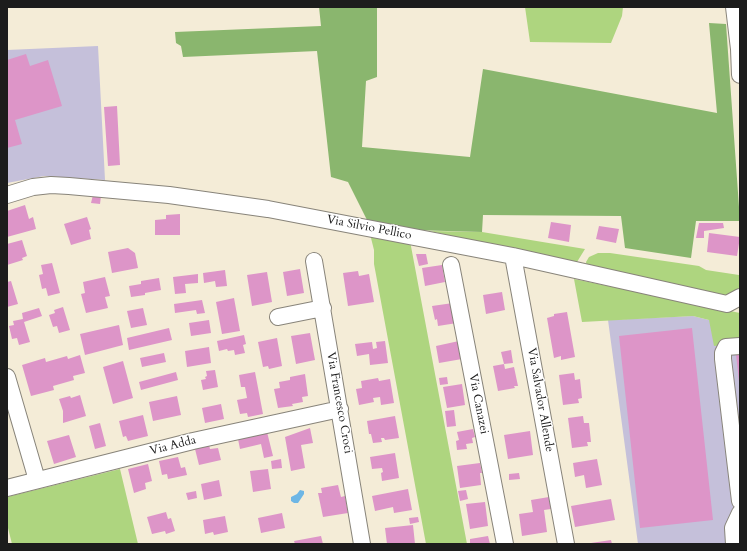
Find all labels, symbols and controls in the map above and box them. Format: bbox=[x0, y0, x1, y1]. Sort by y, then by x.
street label: Via Silvio Pellico bbox=[325, 213, 413, 243]
street label: Via Salvador Allende bbox=[524, 347, 556, 453]
street label: Via Francesco Croci bbox=[323, 351, 355, 455]
street label: Via Canazei bbox=[465, 373, 491, 435]
street label: Via Adda bbox=[148, 433, 198, 459]

